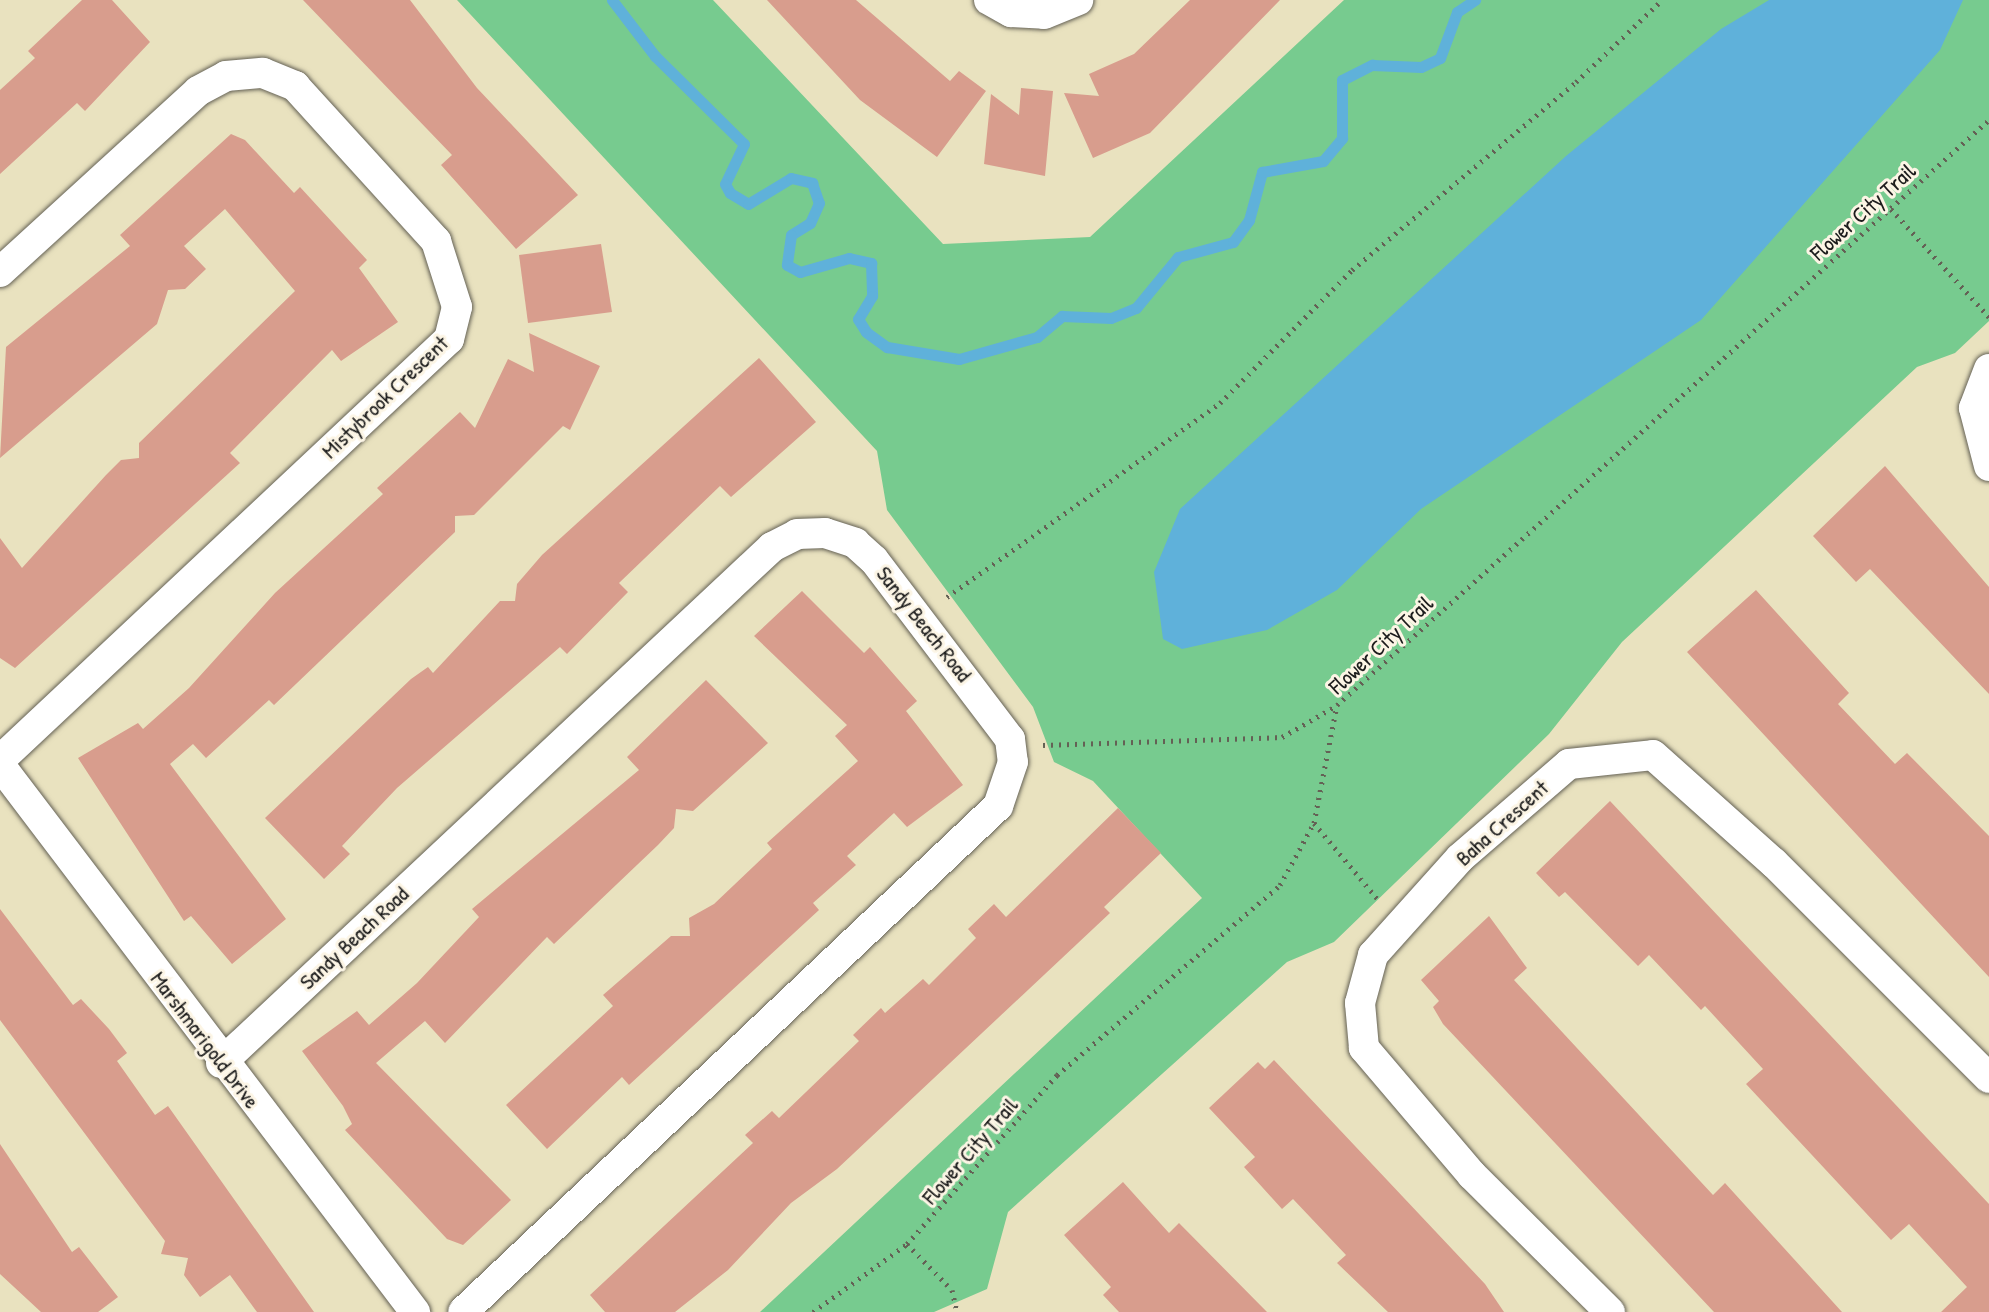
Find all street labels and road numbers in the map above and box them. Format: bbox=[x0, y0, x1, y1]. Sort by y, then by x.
street label: Flower City Trail bbox=[1805, 158, 1921, 266]
street label: Mistybrook Crescent bbox=[316, 330, 454, 464]
street label: Sandy Beach Road bbox=[871, 561, 977, 687]
street label: Flower City Trail bbox=[1324, 590, 1438, 700]
street label: Baha Crescent bbox=[1450, 775, 1554, 871]
street label: Sandy Beach Road bbox=[294, 881, 414, 995]
street label: Marshmarigold Drive bbox=[145, 966, 265, 1114]
street label: Flower City Trail bbox=[917, 1092, 1023, 1210]

